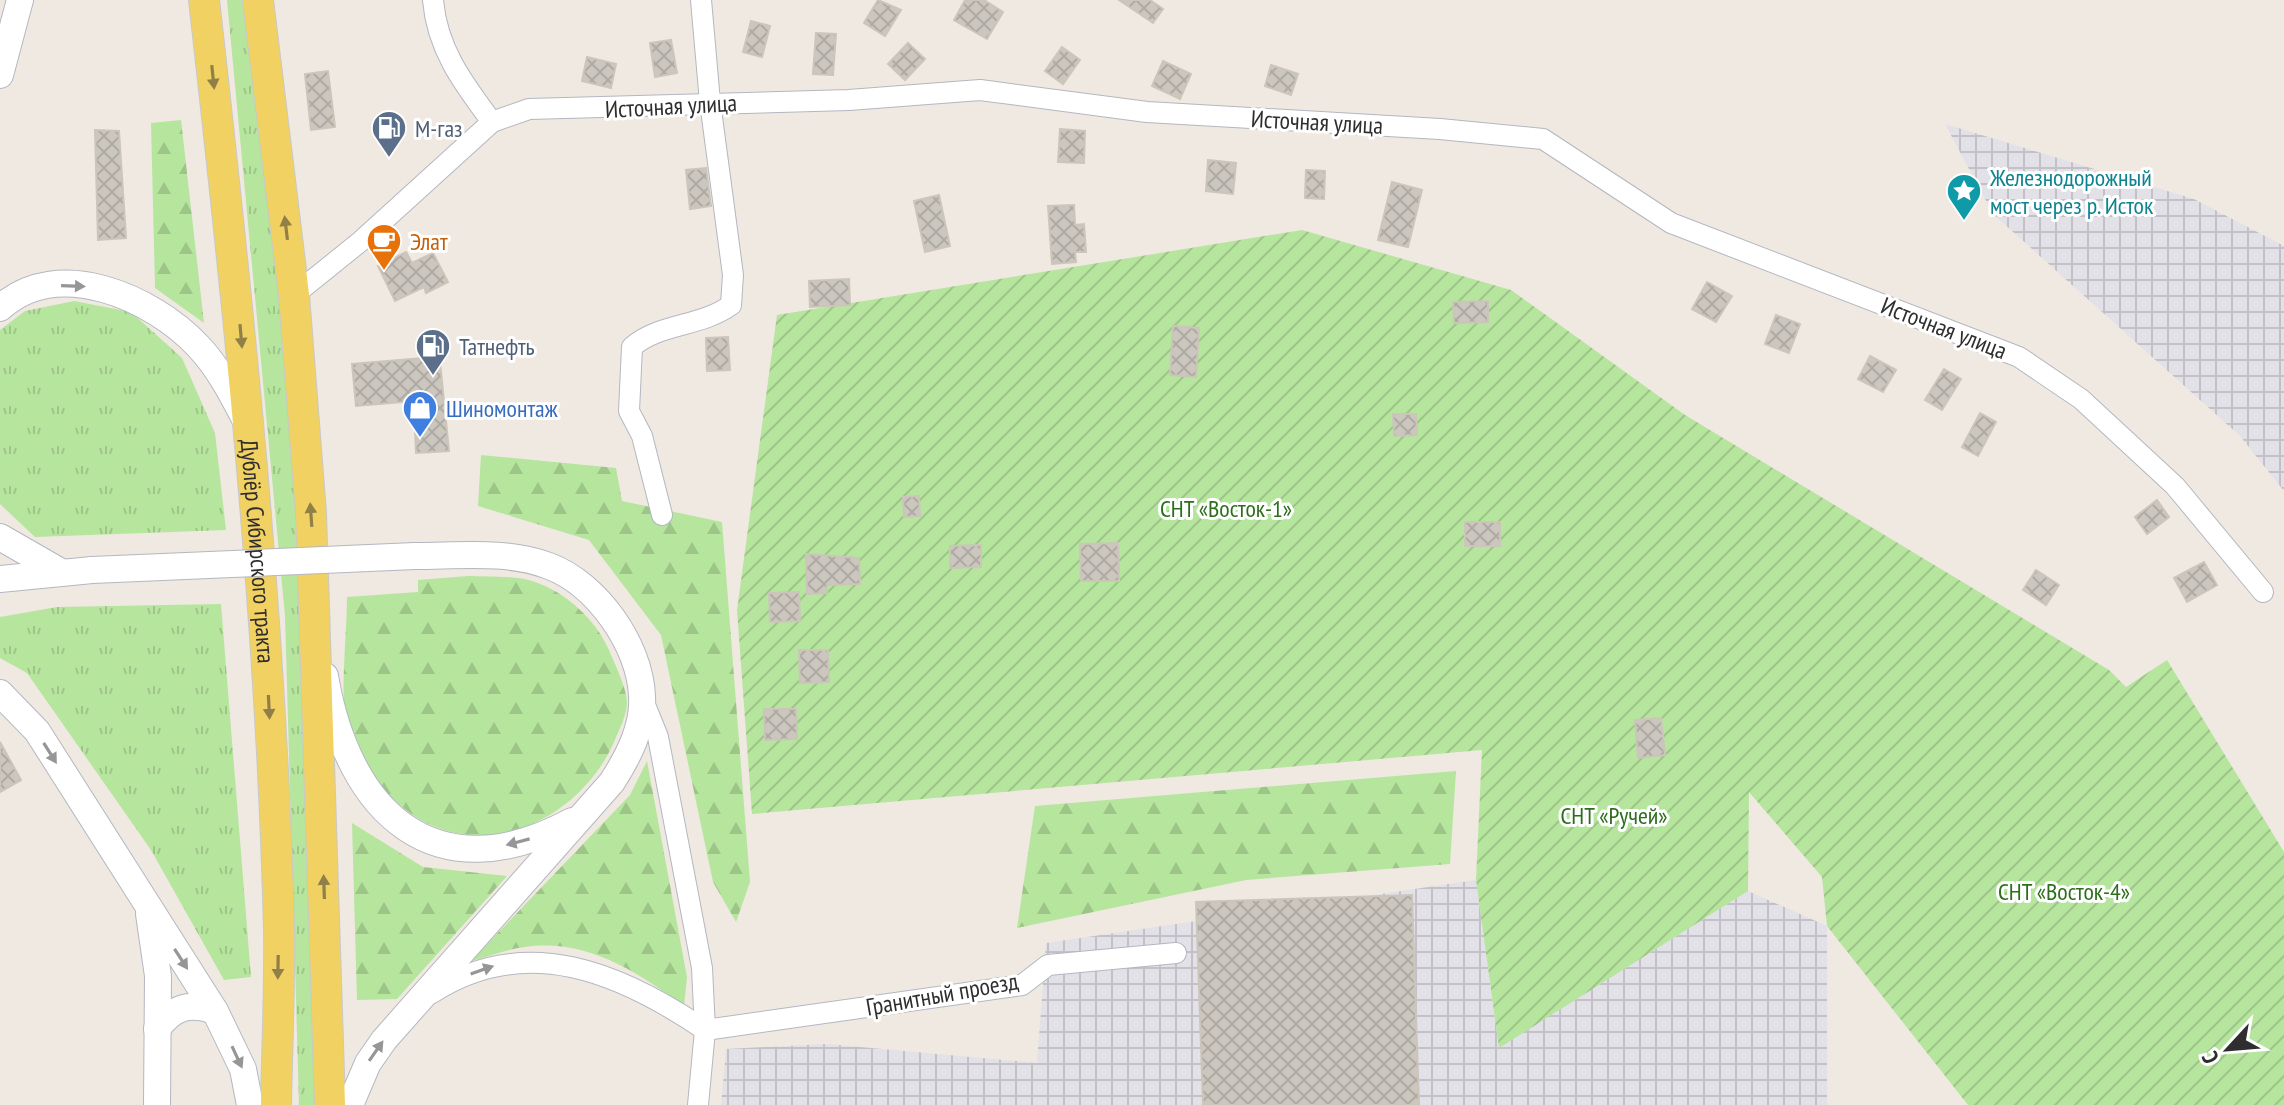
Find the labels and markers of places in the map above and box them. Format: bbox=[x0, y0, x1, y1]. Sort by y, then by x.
fuel station icon: М-газ bbox=[370, 109, 408, 159]
place label: М-газ bbox=[415, 113, 462, 144]
place label: Железнодорожный мост через р. Исток bbox=[1989, 162, 2154, 221]
place icon: Железнодорожный мост через р. Исток bbox=[1945, 172, 1983, 222]
cafe icon: Элат bbox=[365, 222, 403, 272]
place label: Элат bbox=[410, 226, 448, 257]
fuel station icon: Татнефть bbox=[414, 327, 452, 377]
place label: Татнефть bbox=[459, 331, 535, 362]
shop icon: Шиномонтаж bbox=[401, 389, 439, 439]
place label: Шиномонтаж bbox=[446, 393, 558, 424]

